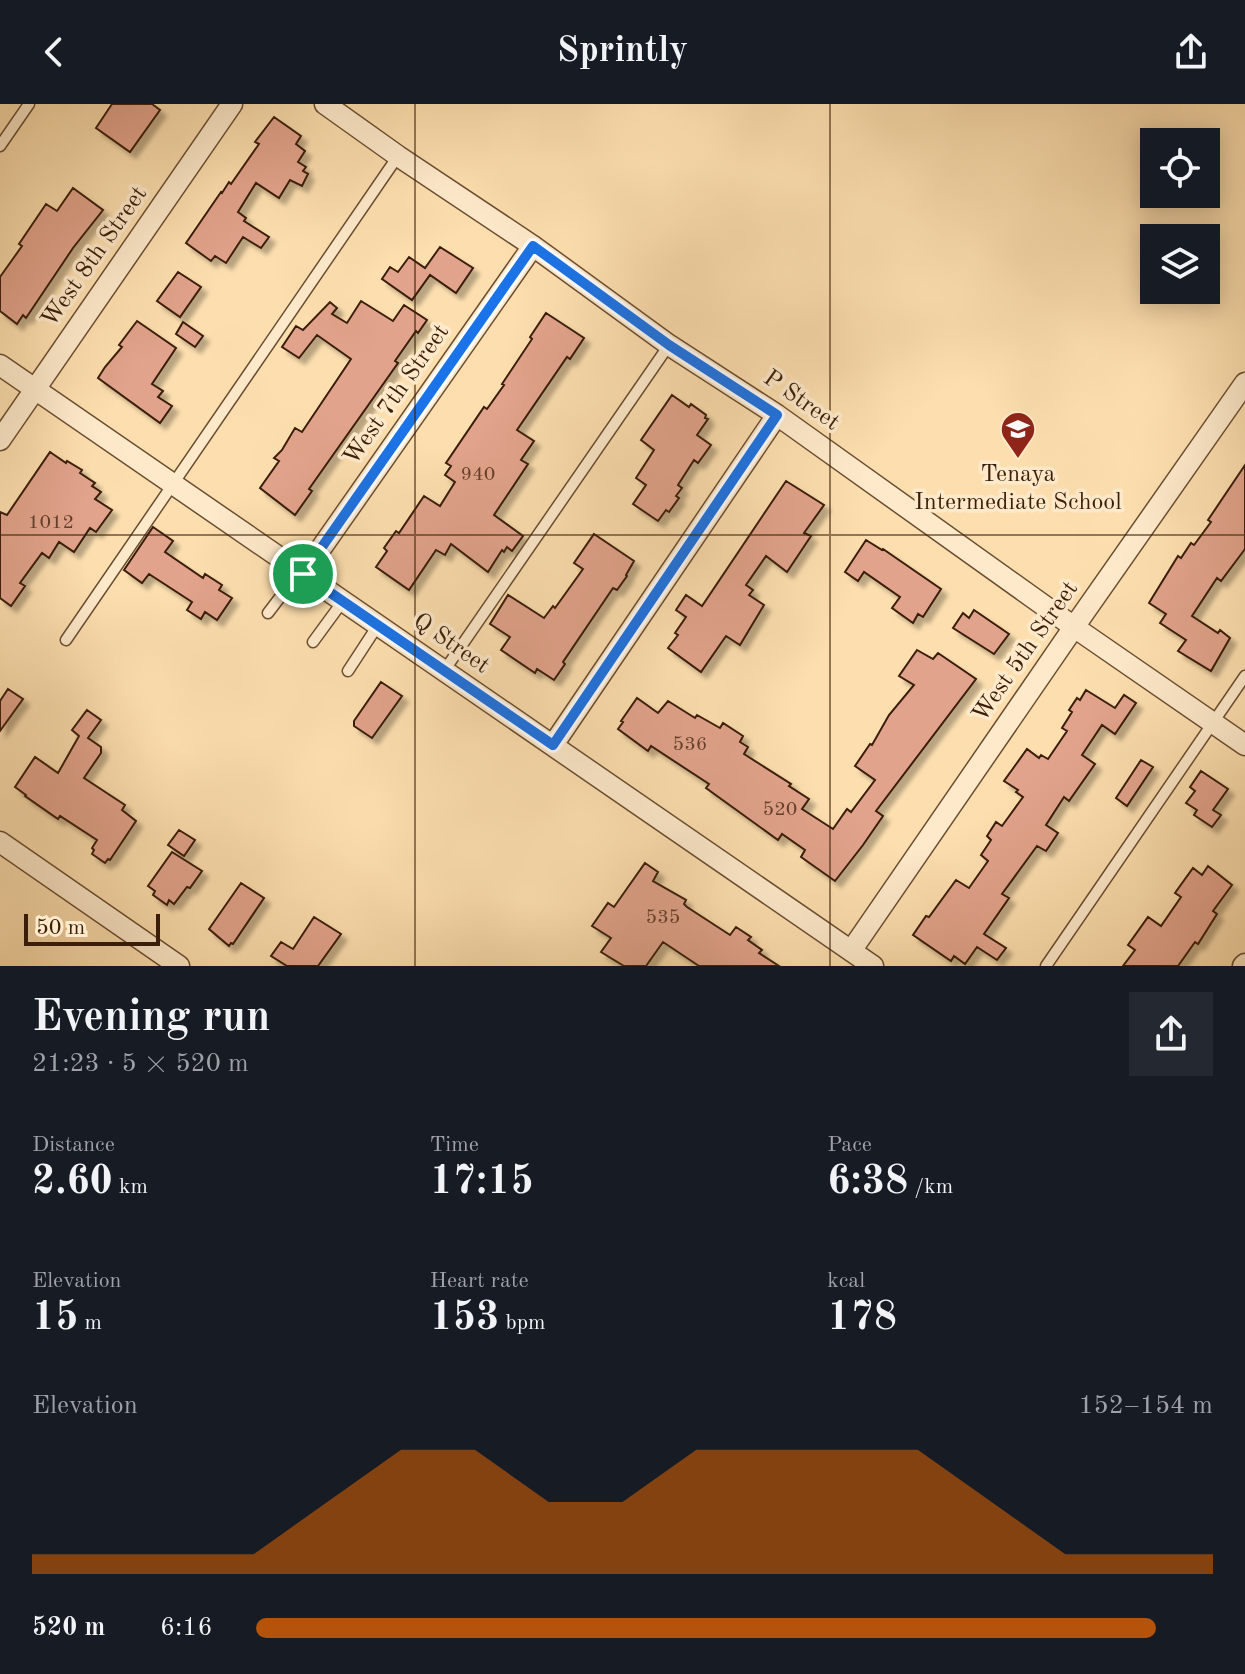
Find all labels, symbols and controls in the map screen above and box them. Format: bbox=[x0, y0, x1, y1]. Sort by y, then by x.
icon: back bbox=[32, 30, 76, 74]
icon: share bbox=[1169, 30, 1213, 74]
text: Sprintly bbox=[557, 34, 688, 70]
map controls bbox=[1140, 128, 1220, 304]
button: locate bbox=[1140, 128, 1220, 208]
street label: West 8th Street bbox=[38, 182, 152, 332]
button: layers bbox=[1140, 224, 1220, 304]
street label: West 7th Street bbox=[340, 320, 454, 470]
street label: P Street bbox=[759, 366, 843, 436]
school or university icon: Tenaya Intermediate School bbox=[999, 410, 1037, 460]
place label: Tenaya Intermediate School bbox=[914, 463, 1122, 515]
house number: 940 bbox=[461, 465, 495, 485]
house number: 1012 bbox=[28, 513, 74, 533]
pin bbox=[269, 540, 337, 608]
icon: arrive bbox=[281, 552, 325, 596]
street label: West 5th Street bbox=[969, 577, 1083, 727]
street label: Q Street bbox=[408, 609, 494, 679]
house number: 536 bbox=[673, 735, 707, 755]
house number: 520 bbox=[763, 800, 797, 820]
house number: 535 bbox=[646, 908, 680, 928]
scale bar bbox=[24, 910, 160, 946]
text: 50 m bbox=[36, 917, 85, 939]
button: share bbox=[1129, 992, 1213, 1076]
text: Evening run bbox=[32, 996, 270, 1040]
text: 21:23 · 5 × 520 m bbox=[32, 1051, 249, 1077]
text: Distance bbox=[32, 1134, 115, 1156]
text: Time bbox=[430, 1134, 479, 1156]
text: Pace bbox=[827, 1134, 872, 1156]
text: 2.60 bbox=[32, 1163, 113, 1203]
text: 17:15 bbox=[430, 1163, 534, 1203]
text: 6:38 bbox=[827, 1163, 908, 1203]
text: km bbox=[113, 1176, 148, 1198]
text: /km bbox=[908, 1176, 953, 1198]
text: Elevation bbox=[32, 1270, 122, 1292]
text: Heart rate bbox=[430, 1270, 529, 1292]
text: kcal bbox=[827, 1270, 865, 1292]
text: 15 bbox=[32, 1299, 78, 1339]
text: 153 bbox=[430, 1299, 499, 1339]
text: 178 bbox=[827, 1299, 897, 1339]
text: m bbox=[78, 1312, 102, 1334]
text: bpm bbox=[499, 1312, 546, 1334]
text: Elevation bbox=[32, 1393, 138, 1419]
text: 152–154 m bbox=[1078, 1393, 1213, 1419]
text: 520 m bbox=[32, 1615, 105, 1641]
text: 6:16 bbox=[160, 1615, 213, 1641]

